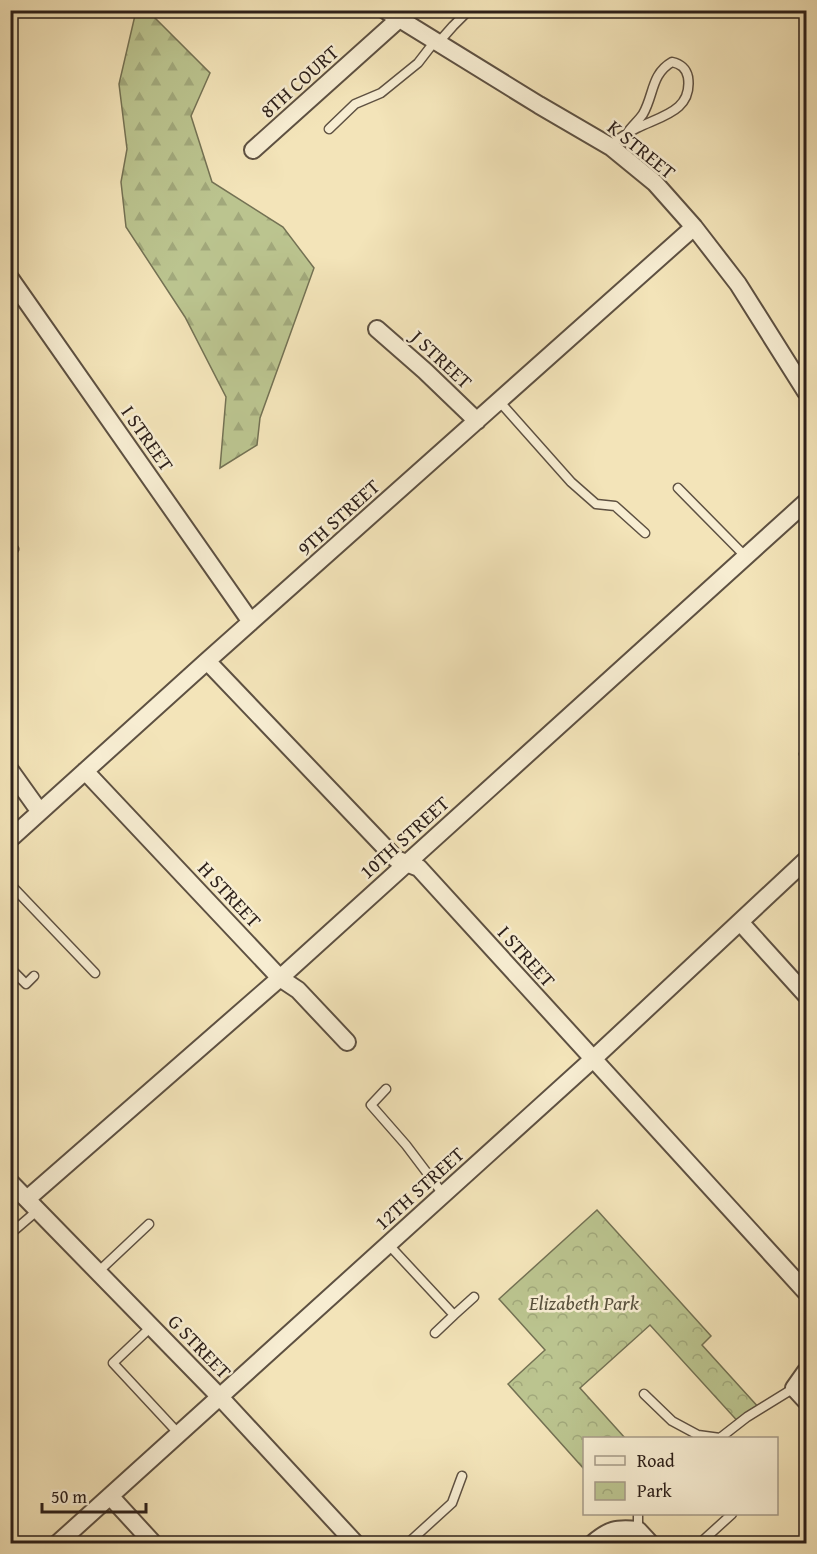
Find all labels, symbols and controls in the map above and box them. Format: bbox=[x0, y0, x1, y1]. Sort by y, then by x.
street label: 8TH COURT bbox=[253, 38, 345, 124]
street label: K STREET bbox=[602, 112, 682, 186]
street label: J STREET bbox=[403, 321, 479, 395]
street label: I STREET bbox=[115, 399, 181, 477]
street label: 9TH STREET bbox=[290, 472, 386, 562]
street label: 10TH STREET bbox=[353, 789, 455, 885]
street label: H STREET bbox=[192, 854, 268, 934]
street label: I STREET bbox=[491, 919, 563, 993]
street label: 12TH STREET bbox=[368, 1140, 470, 1236]
park label: Elizabeth Park bbox=[528, 1288, 640, 1317]
street label: G STREET bbox=[162, 1307, 238, 1385]
legend bbox=[583, 1437, 778, 1515]
text: Road bbox=[637, 1447, 675, 1474]
scale bar bbox=[42, 1476, 146, 1514]
text: Park bbox=[637, 1477, 673, 1504]
text: 50 m bbox=[51, 1483, 87, 1510]

